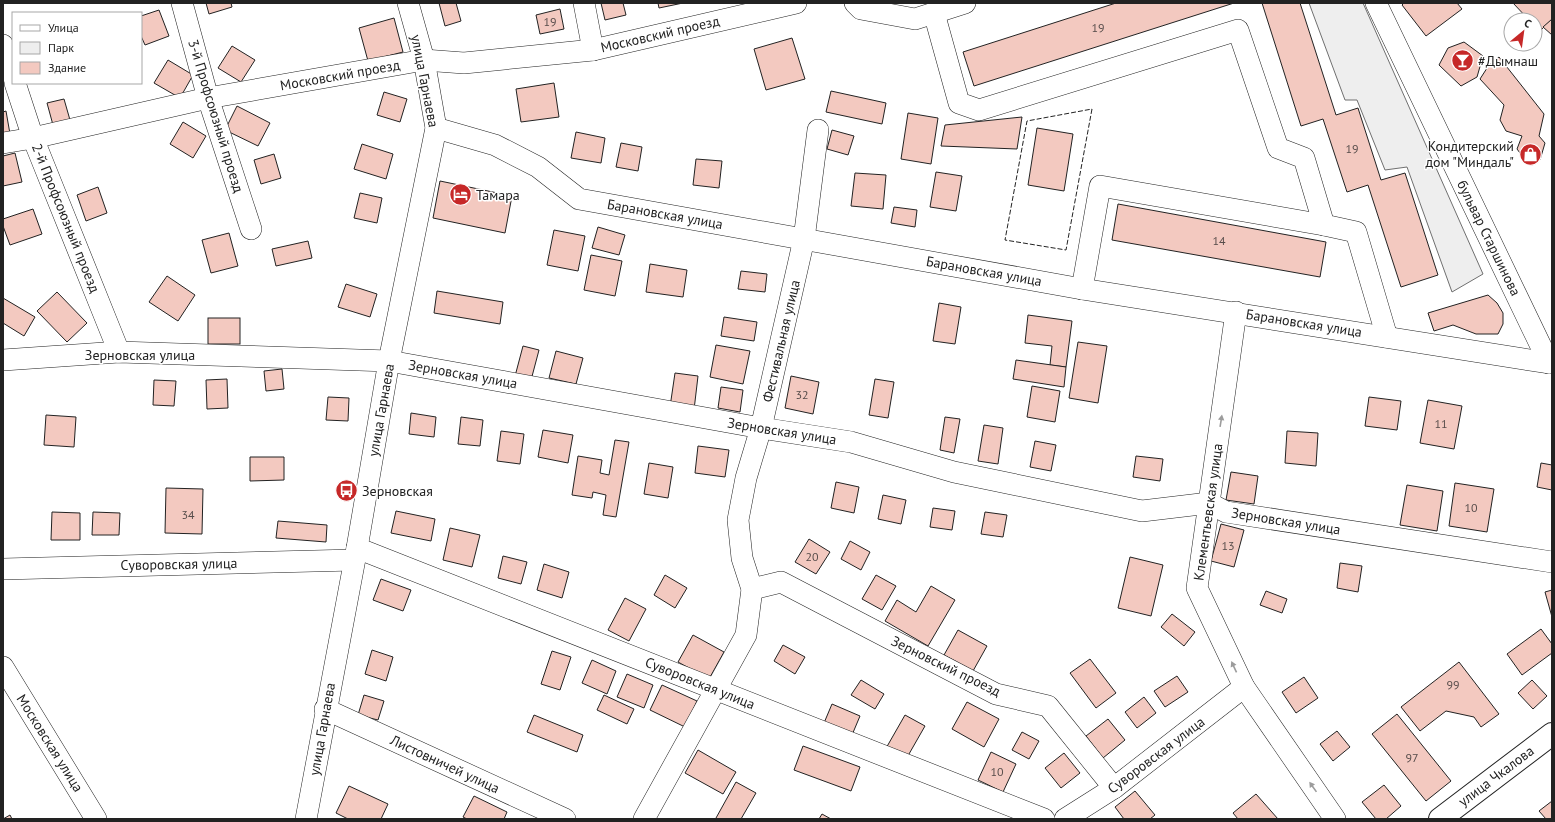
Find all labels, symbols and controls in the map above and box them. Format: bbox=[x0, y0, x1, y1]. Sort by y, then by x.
street label: Московский проезд bbox=[599, 11, 722, 56]
legend bbox=[12, 12, 142, 84]
north arrow bbox=[1503, 12, 1543, 52]
house number: 19 bbox=[543, 14, 557, 29]
text: С bbox=[1522, 16, 1534, 31]
text: Улица bbox=[48, 20, 79, 35]
house number: 19 bbox=[1091, 20, 1105, 35]
street label: улица Гарнаева bbox=[407, 33, 443, 129]
street label: 3-й Профсоюзный проезд bbox=[184, 37, 248, 195]
text: Парк bbox=[48, 40, 74, 55]
bar icon: #Дымнаш bbox=[1449, 48, 1475, 74]
place label: #Дымнаш bbox=[1478, 52, 1538, 70]
street label: Московский проезд bbox=[279, 56, 402, 94]
text: Здание bbox=[48, 60, 86, 75]
place label: Кондитерский дом "Миндаль" bbox=[1425, 137, 1514, 171]
street label: 2-й Профсоюзный проезд bbox=[28, 141, 104, 296]
house number: 19 bbox=[1345, 141, 1359, 156]
shop icon: Кондитерский дом "Миндаль" bbox=[1517, 141, 1543, 167]
street label: бульвар Старшинова bbox=[1453, 177, 1525, 299]
hotel icon: Тамара bbox=[447, 182, 473, 208]
place label: Тамара bbox=[476, 186, 520, 204]
street label: Барановская улица bbox=[606, 195, 724, 233]
house number: 14 bbox=[1212, 233, 1226, 248]
street label: Барановская улица bbox=[925, 252, 1043, 290]
street label: Фестивальная улица bbox=[758, 278, 804, 404]
street label: Барановская улица bbox=[1245, 305, 1363, 341]
street label: Зерновская улица bbox=[85, 346, 195, 364]
street label: Зерновская улица bbox=[407, 356, 519, 392]
street label: улица Гарнаева bbox=[364, 362, 398, 458]
house number: 32 bbox=[795, 387, 809, 402]
street label: Зерновская улица bbox=[726, 413, 838, 449]
one-way arrow bbox=[1218, 415, 1224, 427]
house number: 11 bbox=[1434, 416, 1448, 431]
street label: Клементьевская улица bbox=[1189, 442, 1227, 582]
bus stop icon: Зерновская bbox=[333, 478, 359, 504]
place label: Зерновская bbox=[362, 482, 433, 500]
house number: 10 bbox=[1464, 500, 1478, 515]
street label: Зерновская улица bbox=[1230, 503, 1342, 539]
house number: 34 bbox=[181, 507, 195, 522]
house number: 13 bbox=[1221, 538, 1235, 553]
house number: 20 bbox=[805, 549, 819, 564]
street label: Суворовская улица bbox=[120, 554, 238, 574]
street label: Зерновский проезд bbox=[888, 632, 1004, 701]
street label: Суворовская улица bbox=[642, 653, 758, 713]
one-way arrow bbox=[1231, 661, 1237, 672]
house number: 99 bbox=[1446, 677, 1460, 692]
street label: улица Гарнаева bbox=[305, 681, 339, 777]
street label: Московская улица bbox=[13, 691, 87, 795]
street label: Суворовская улица bbox=[1104, 713, 1208, 797]
street label: Листовничей улица bbox=[387, 730, 503, 797]
street label: улица Чкалова bbox=[1455, 742, 1537, 810]
house number: 97 bbox=[1405, 750, 1419, 765]
house number: 10 bbox=[990, 764, 1004, 779]
one-way arrow bbox=[1309, 782, 1317, 792]

